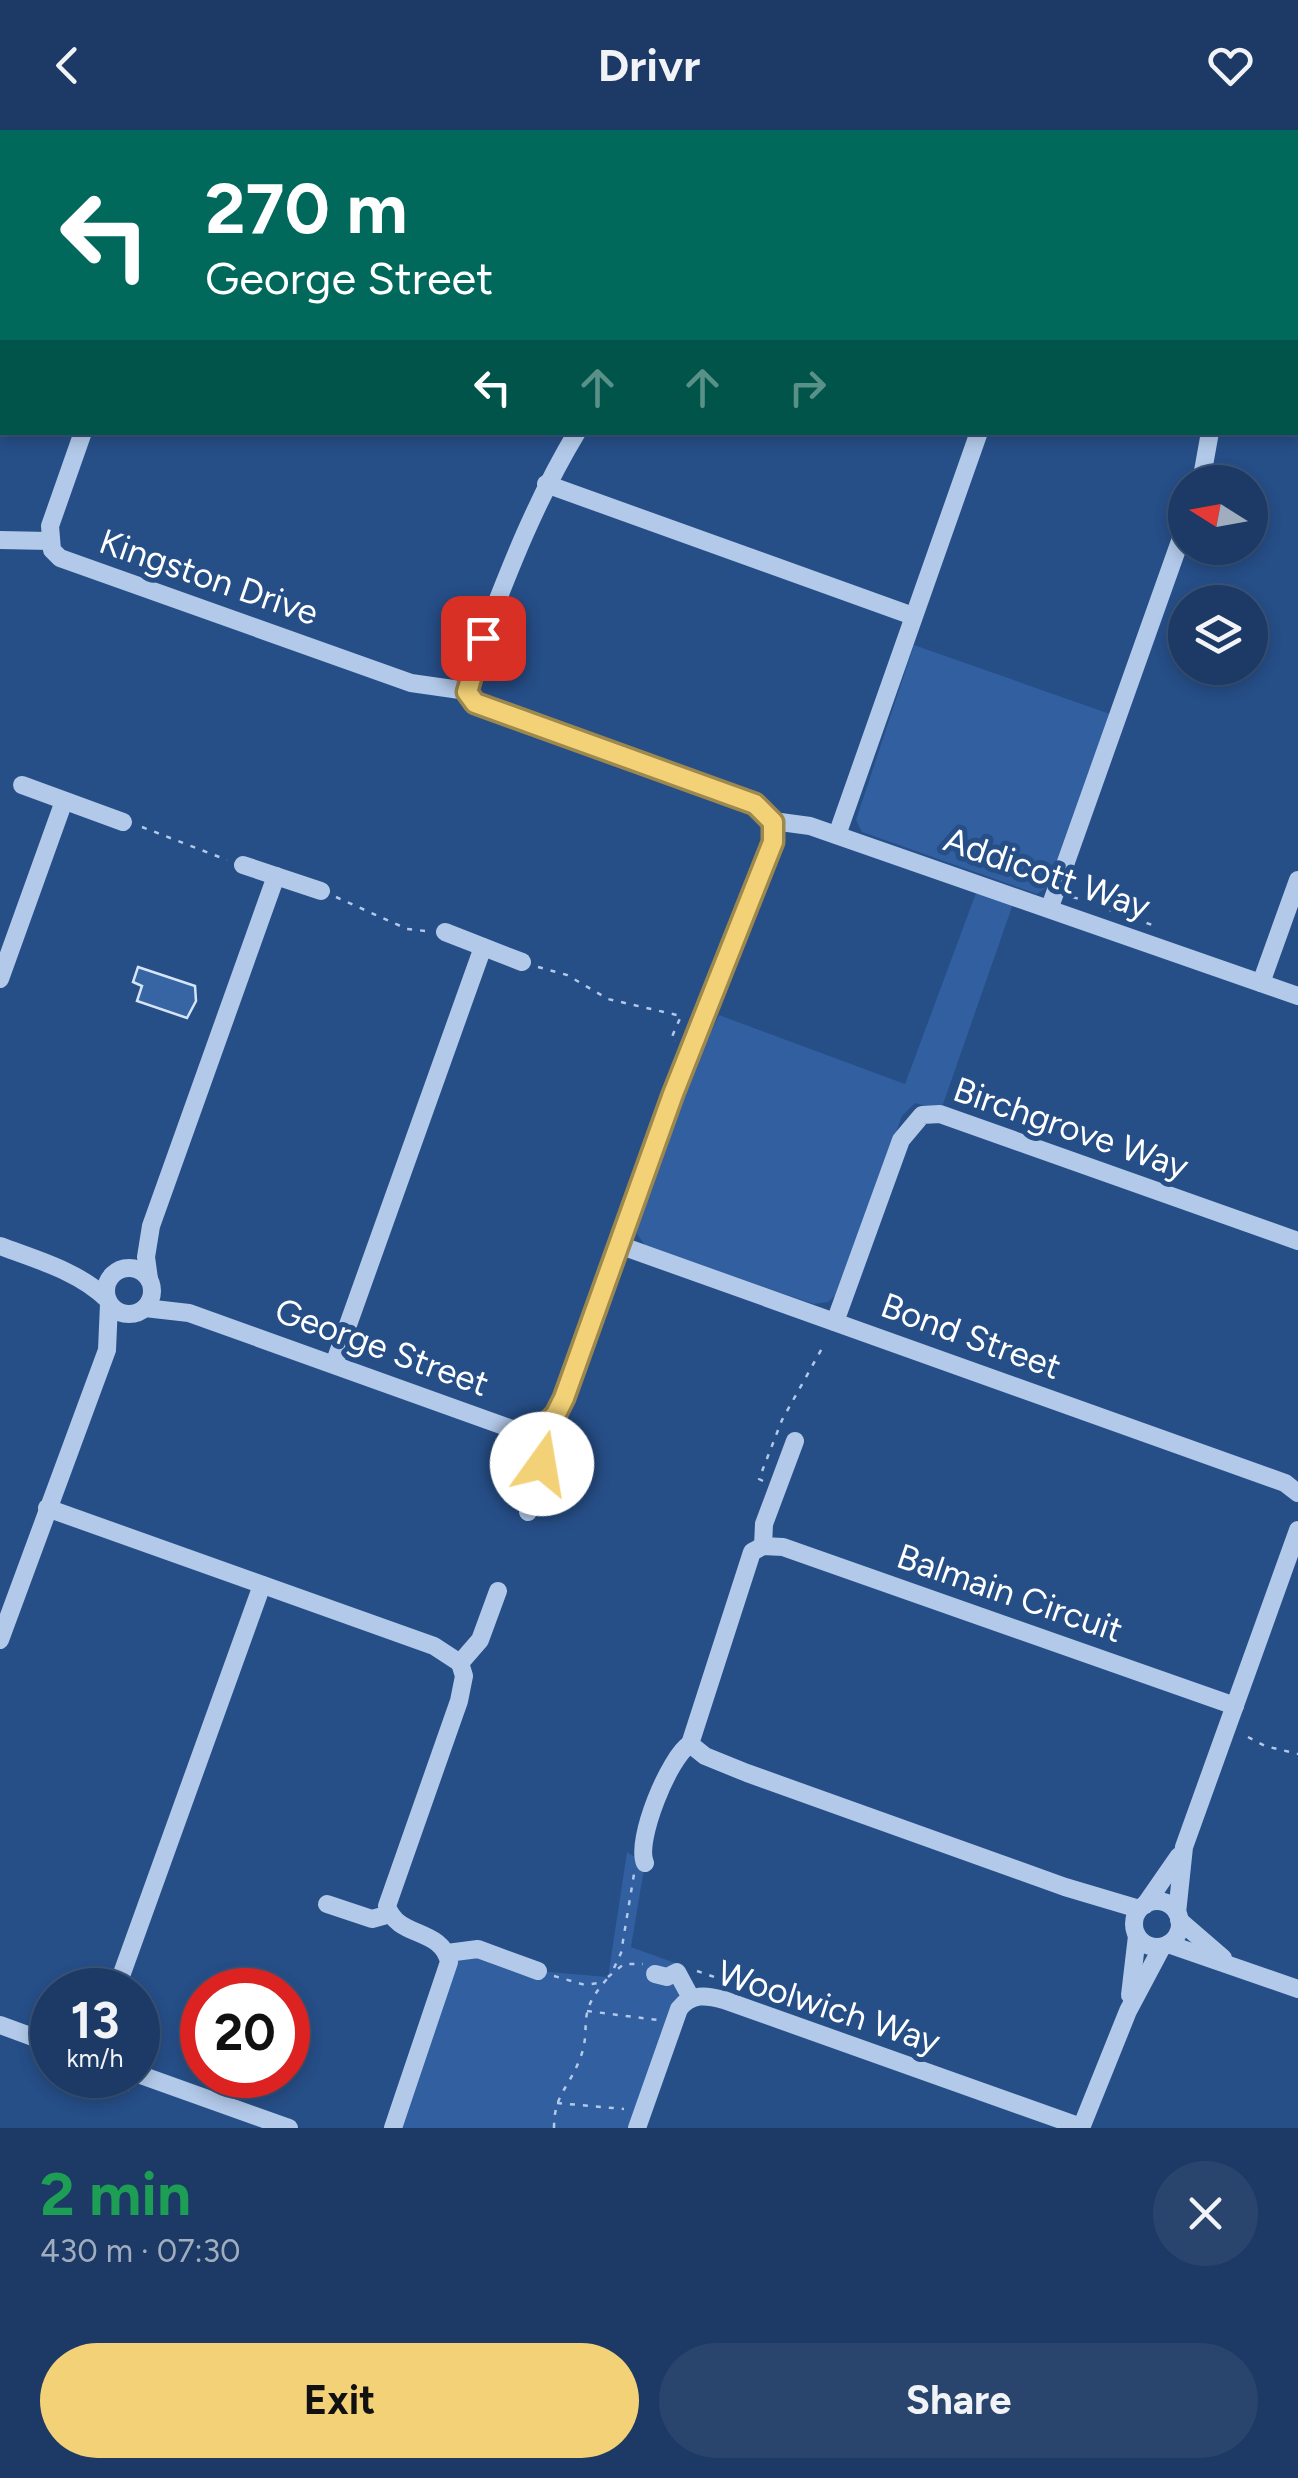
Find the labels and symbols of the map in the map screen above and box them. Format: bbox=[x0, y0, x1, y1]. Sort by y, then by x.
north arrow bbox=[1168, 465, 1268, 565]
street label: Kingston Drive bbox=[94, 520, 324, 634]
pin bbox=[441, 596, 526, 681]
street label: Addicott Way bbox=[938, 818, 1156, 928]
street label: Birchgrove Way bbox=[948, 1068, 1195, 1188]
street label: Bond Street bbox=[875, 1284, 1067, 1388]
street label: George Street bbox=[270, 1289, 494, 1405]
position arrow bbox=[490, 1412, 594, 1516]
street label: Balmain Circuit bbox=[892, 1535, 1128, 1651]
street label: Woolwich Way bbox=[713, 1951, 946, 2063]
speed limit sign: 20 bbox=[180, 1968, 310, 2098]

